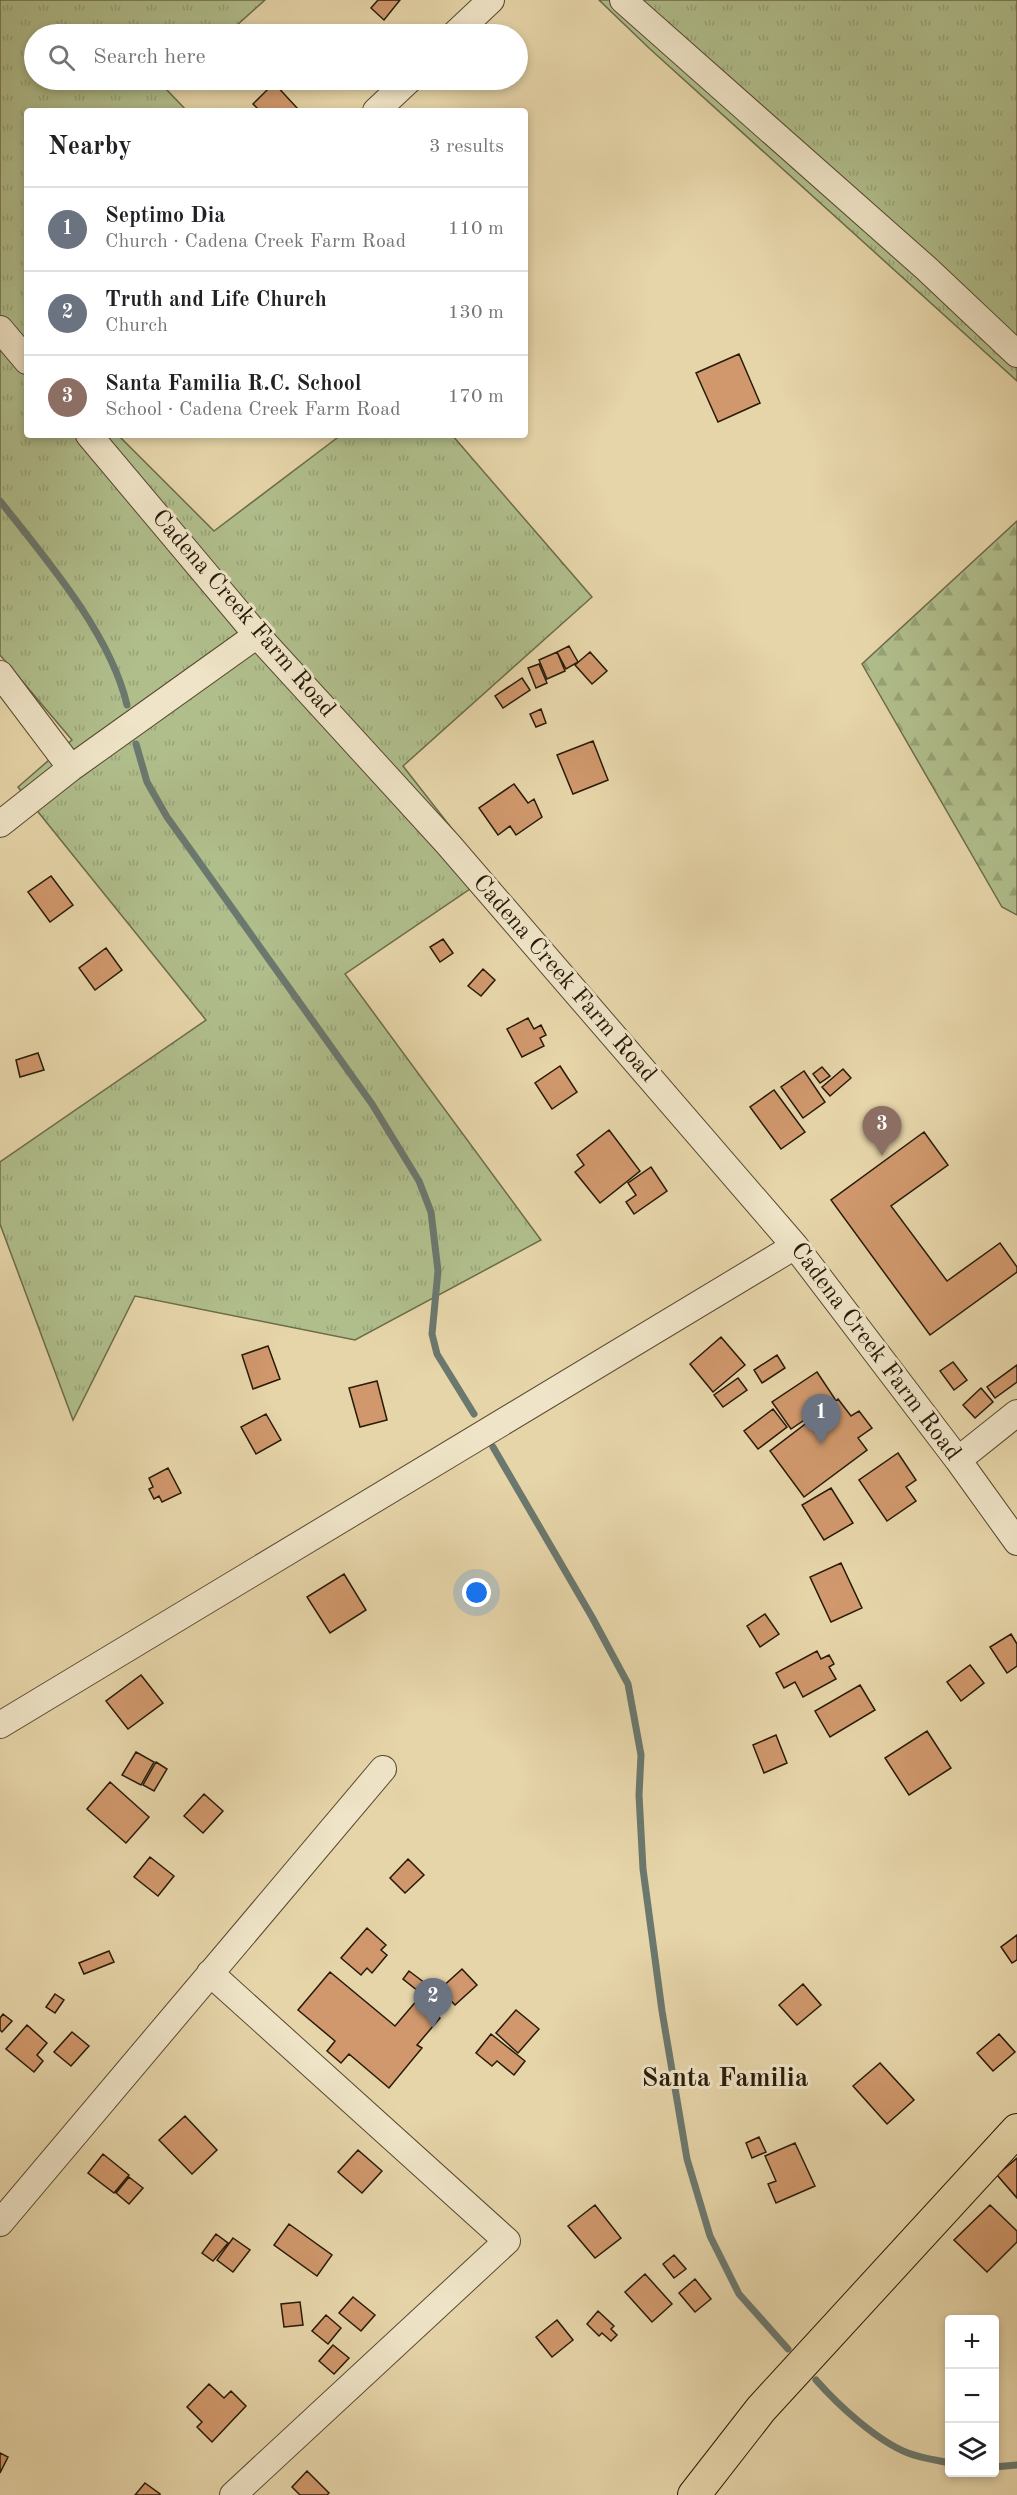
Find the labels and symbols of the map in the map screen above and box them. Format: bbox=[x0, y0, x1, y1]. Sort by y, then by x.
street label: Cadena Creek Farm Road bbox=[147, 506, 339, 722]
street label: Cadena Creek Farm Road bbox=[468, 871, 660, 1087]
pin: 3 bbox=[862, 1106, 902, 1156]
street label: Cadena Creek Farm Road bbox=[785, 1239, 965, 1465]
pin: 1 bbox=[802, 1394, 840, 1444]
your location bbox=[462, 1578, 491, 1607]
pin: 2 bbox=[414, 1978, 452, 2028]
district label: Santa Familia bbox=[641, 2065, 809, 2092]

